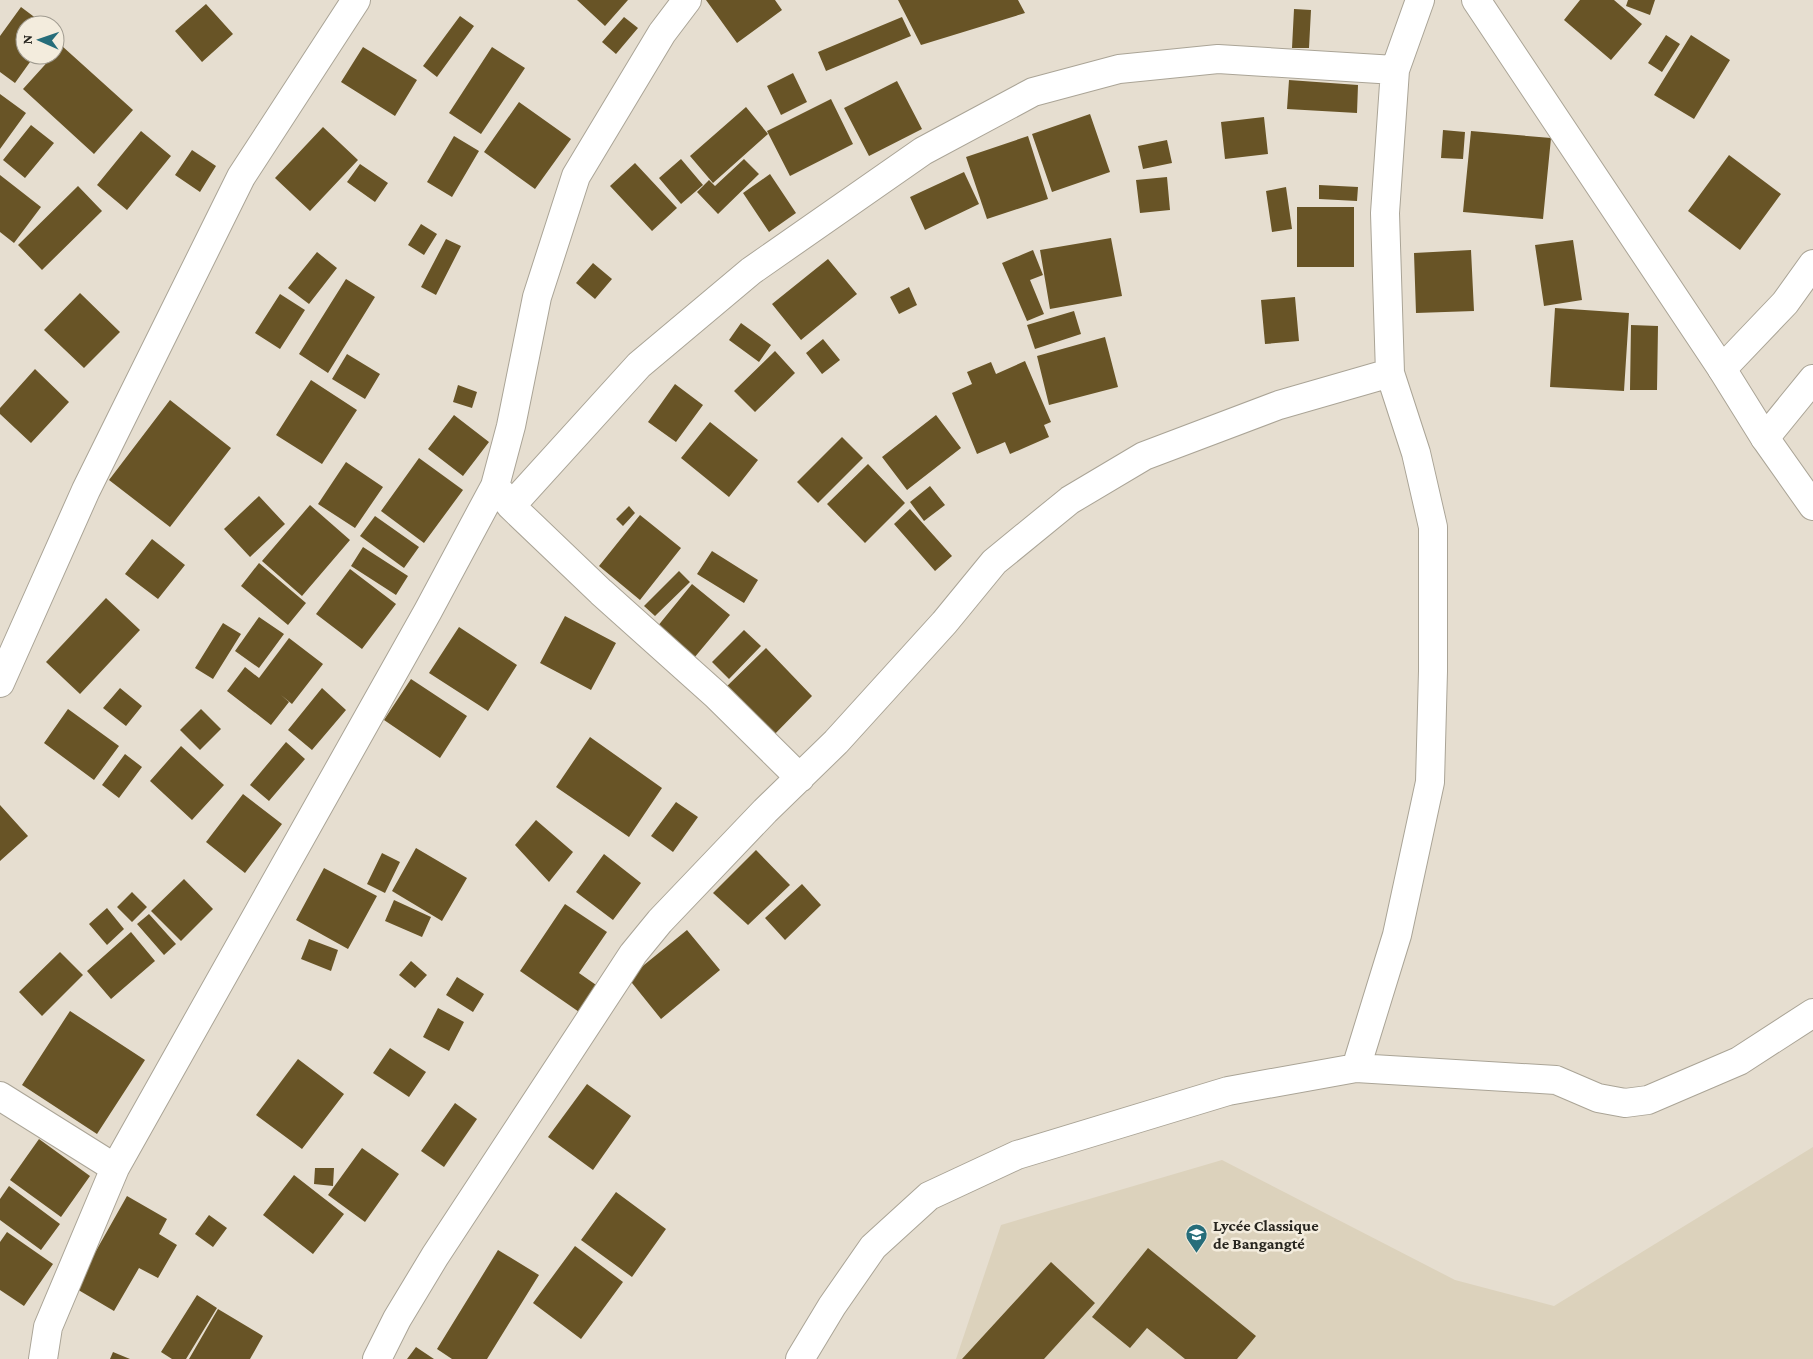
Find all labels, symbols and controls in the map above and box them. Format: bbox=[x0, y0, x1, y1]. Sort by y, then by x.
north arrow bbox=[15, 15, 65, 65]
text: N bbox=[19, 34, 35, 45]
place label: Lycée Classique de Bangangté bbox=[1213, 1217, 1319, 1252]
school or university icon: Lycée Classique de Bangangté bbox=[1185, 1222, 1209, 1253]

